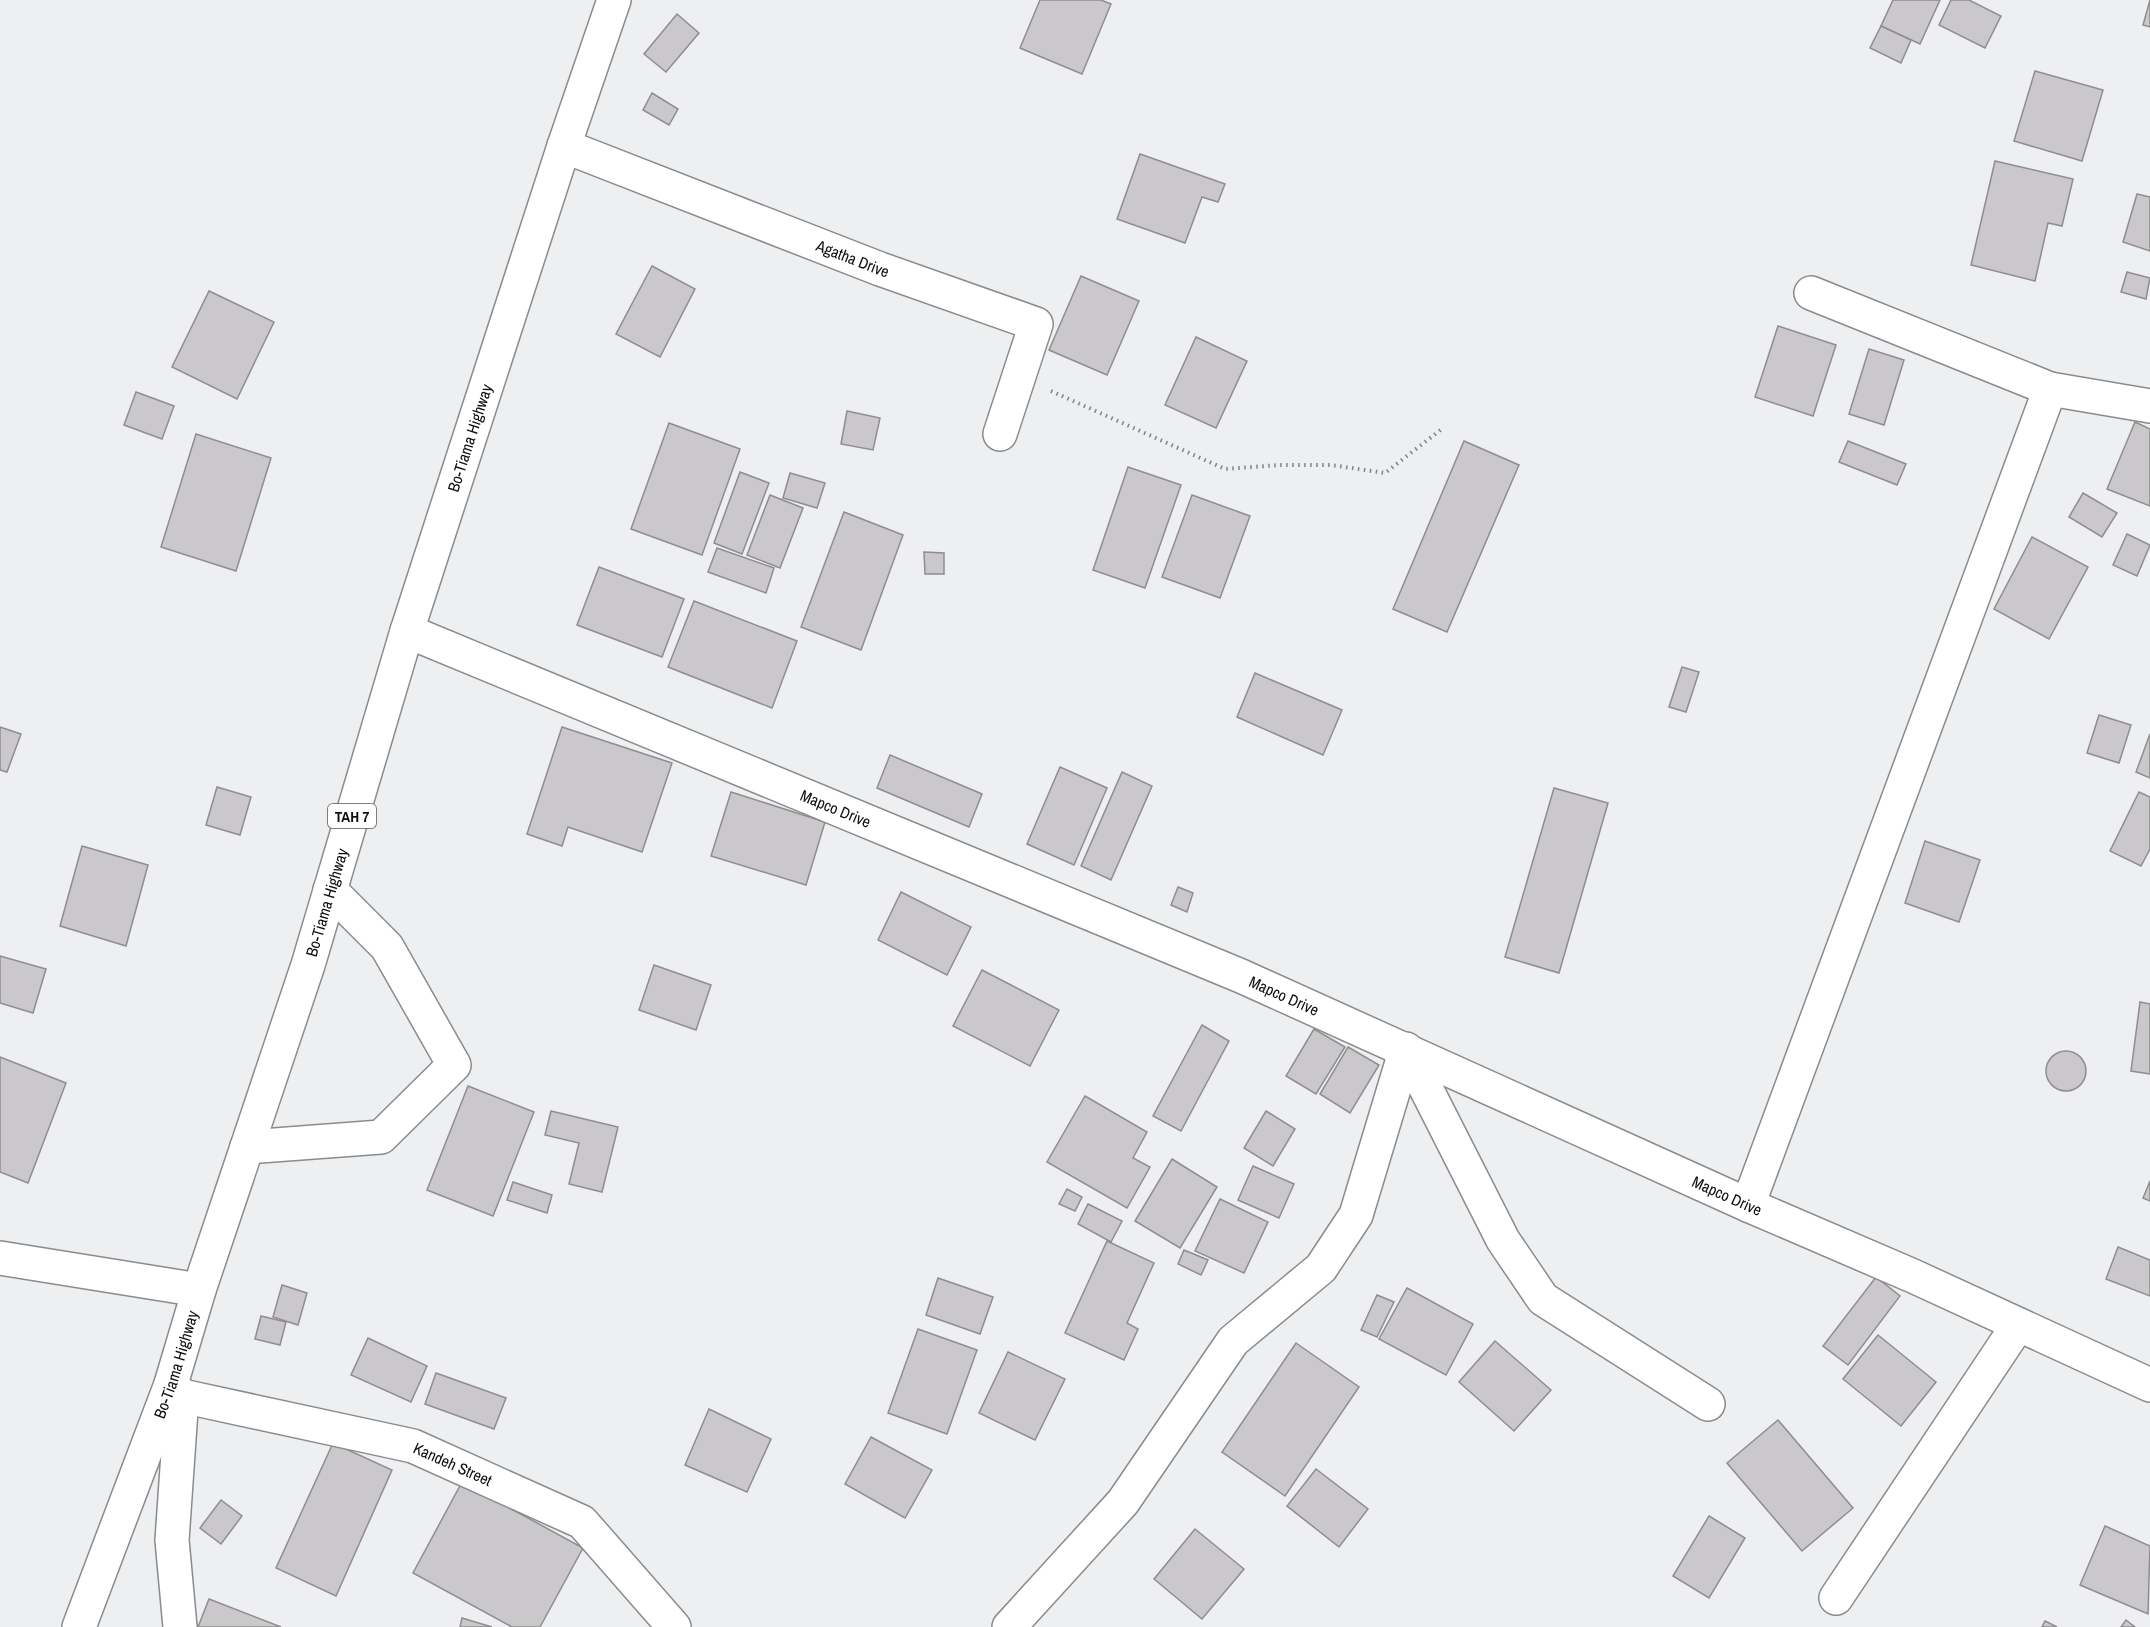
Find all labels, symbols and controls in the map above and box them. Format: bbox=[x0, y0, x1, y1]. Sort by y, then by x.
street label: Agatha Drive bbox=[812, 234, 892, 282]
street label: Bo-Tiama Highway bbox=[442, 381, 497, 495]
street label: Mapco Drive bbox=[797, 784, 874, 833]
road number: TAH 7 bbox=[328, 804, 376, 828]
street label: Bo-Tiama Highway bbox=[300, 845, 353, 959]
street label: Mapco Drive bbox=[1246, 970, 1323, 1021]
street label: Mapco Drive bbox=[1689, 1170, 1766, 1221]
street label: Bo-Tiama Highway bbox=[148, 1307, 203, 1421]
street label: Kandeh Street bbox=[410, 1437, 496, 1491]

